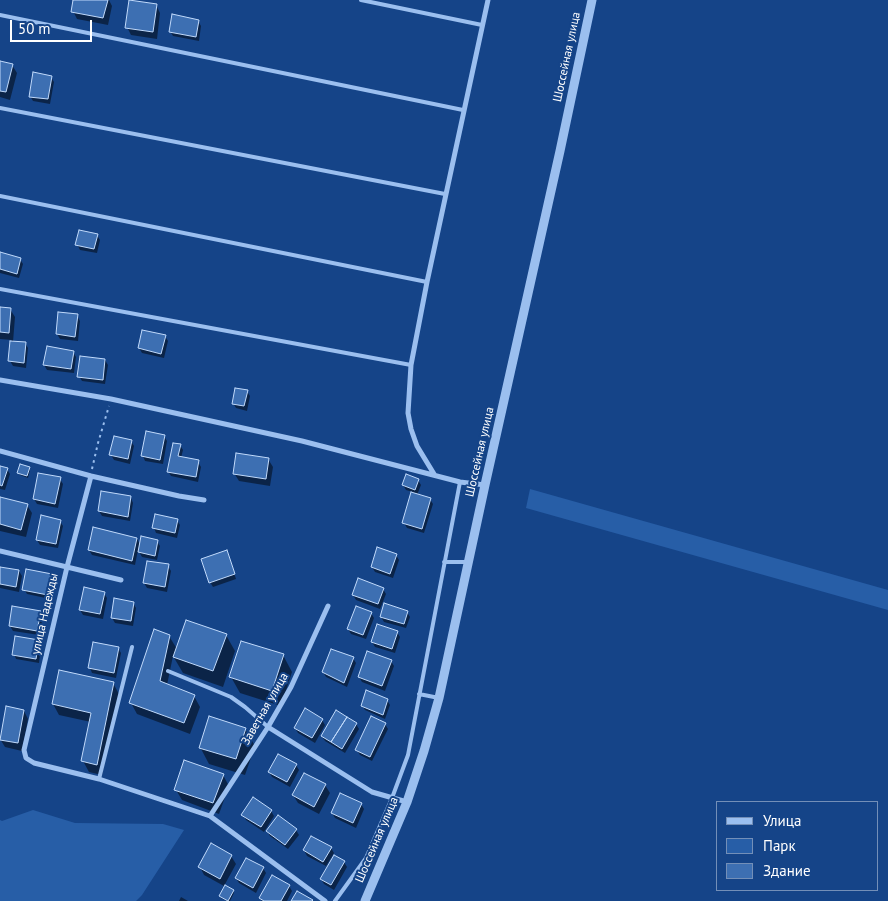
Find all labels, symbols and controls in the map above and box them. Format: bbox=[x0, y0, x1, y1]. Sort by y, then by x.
scale bar bbox=[12, 10, 95, 42]
street label: Шоссейная улица bbox=[550, 11, 584, 103]
text: 50 m bbox=[18, 19, 51, 38]
street label: Шоссейная улица bbox=[463, 406, 497, 498]
street label: улица Надежды bbox=[29, 572, 61, 656]
street label: Заветная улица bbox=[238, 670, 292, 748]
street label: Шоссейная улица bbox=[352, 795, 402, 885]
legend bbox=[716, 801, 878, 891]
text: Улица bbox=[763, 811, 801, 830]
text: Парк bbox=[763, 836, 796, 855]
text: Здание bbox=[763, 861, 811, 880]

